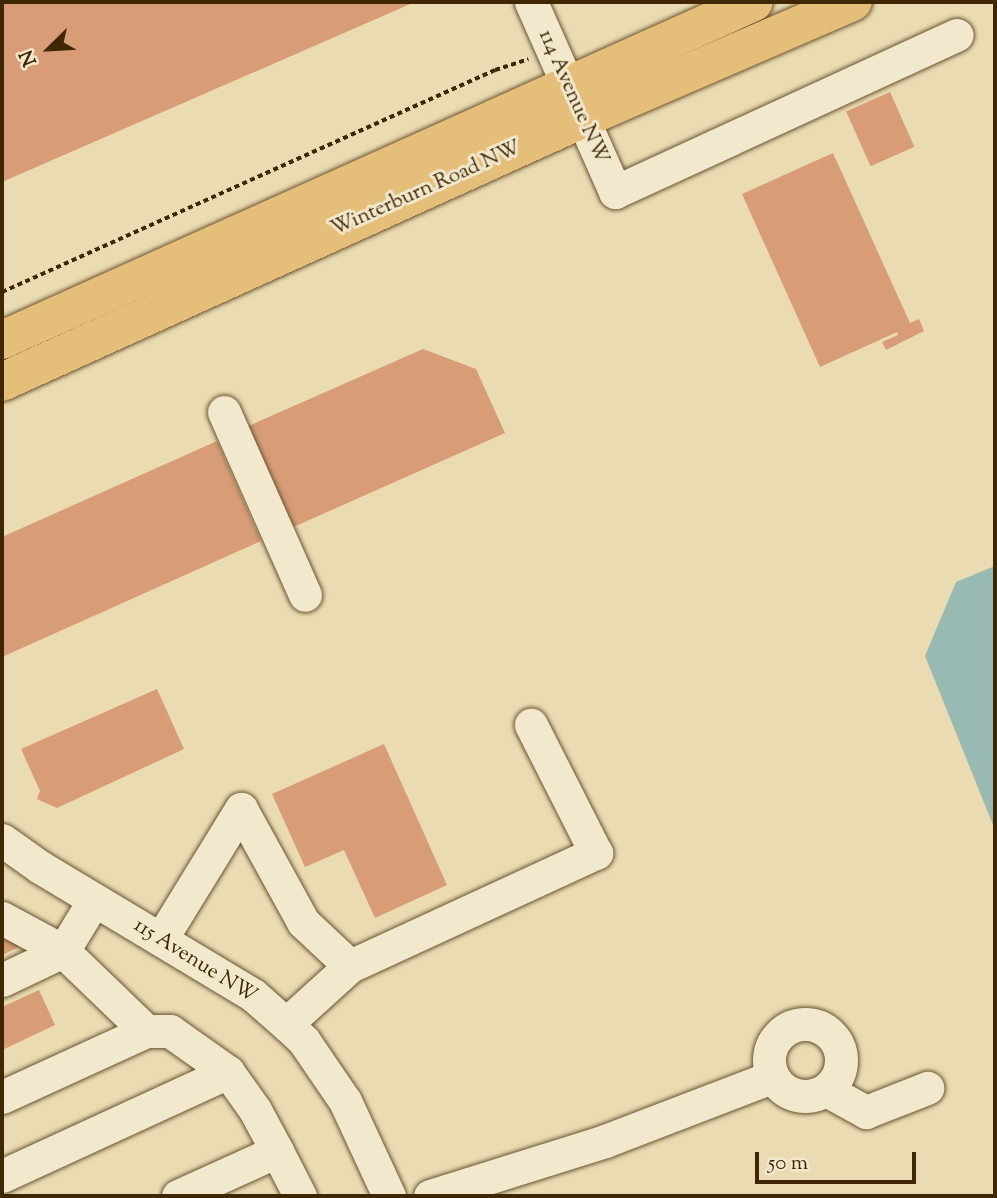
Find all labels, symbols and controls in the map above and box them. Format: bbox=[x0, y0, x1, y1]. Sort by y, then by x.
north arrow bbox=[14, 14, 84, 84]
street label: 114 Avenue NW bbox=[532, 26, 614, 168]
text: N bbox=[14, 45, 45, 70]
street label: Winterburn Road NW bbox=[327, 136, 525, 242]
street label: 115 Avenue NW bbox=[129, 913, 261, 1009]
scale bar bbox=[759, 1138, 920, 1182]
text: 50 m bbox=[768, 1149, 808, 1179]

